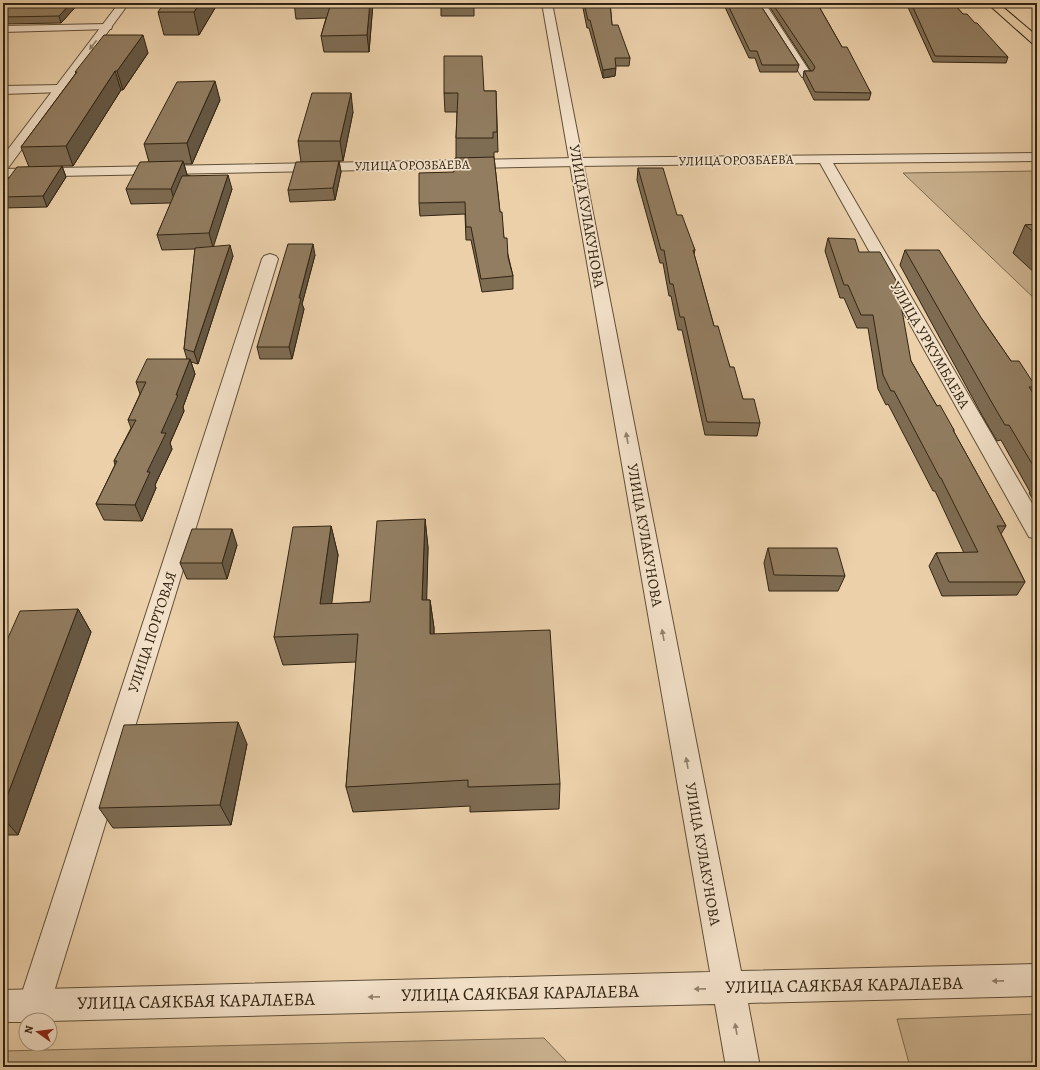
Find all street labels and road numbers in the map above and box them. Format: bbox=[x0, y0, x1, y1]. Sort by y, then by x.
street label: УЛИЦА КУЛАКУНОВА bbox=[565, 143, 609, 289]
street label: УЛИЦА ОРОЗБАЕВА bbox=[678, 150, 794, 170]
street label: УЛИЦА ОРОЗБАЕВА bbox=[354, 155, 470, 175]
street label: УЛИЦА УРКУМБАЕВА bbox=[885, 278, 975, 412]
street label: УЛИЦА КУЛАКУНОВА bbox=[623, 462, 667, 608]
street label: УЛИЦА ПОРТОВАЯ bbox=[123, 569, 181, 695]
street label: УЛИЦА КУЛАКУНОВА bbox=[681, 781, 725, 927]
street label: УЛИЦА САЯКБАЯ КАРАЛАЕВА bbox=[725, 971, 964, 999]
street label: УЛИЦА САЯКБАЯ КАРАЛАЕВА bbox=[401, 979, 640, 1007]
street label: УЛИЦА САЯКБАЯ КАРАЛАЕВА bbox=[77, 987, 316, 1015]

